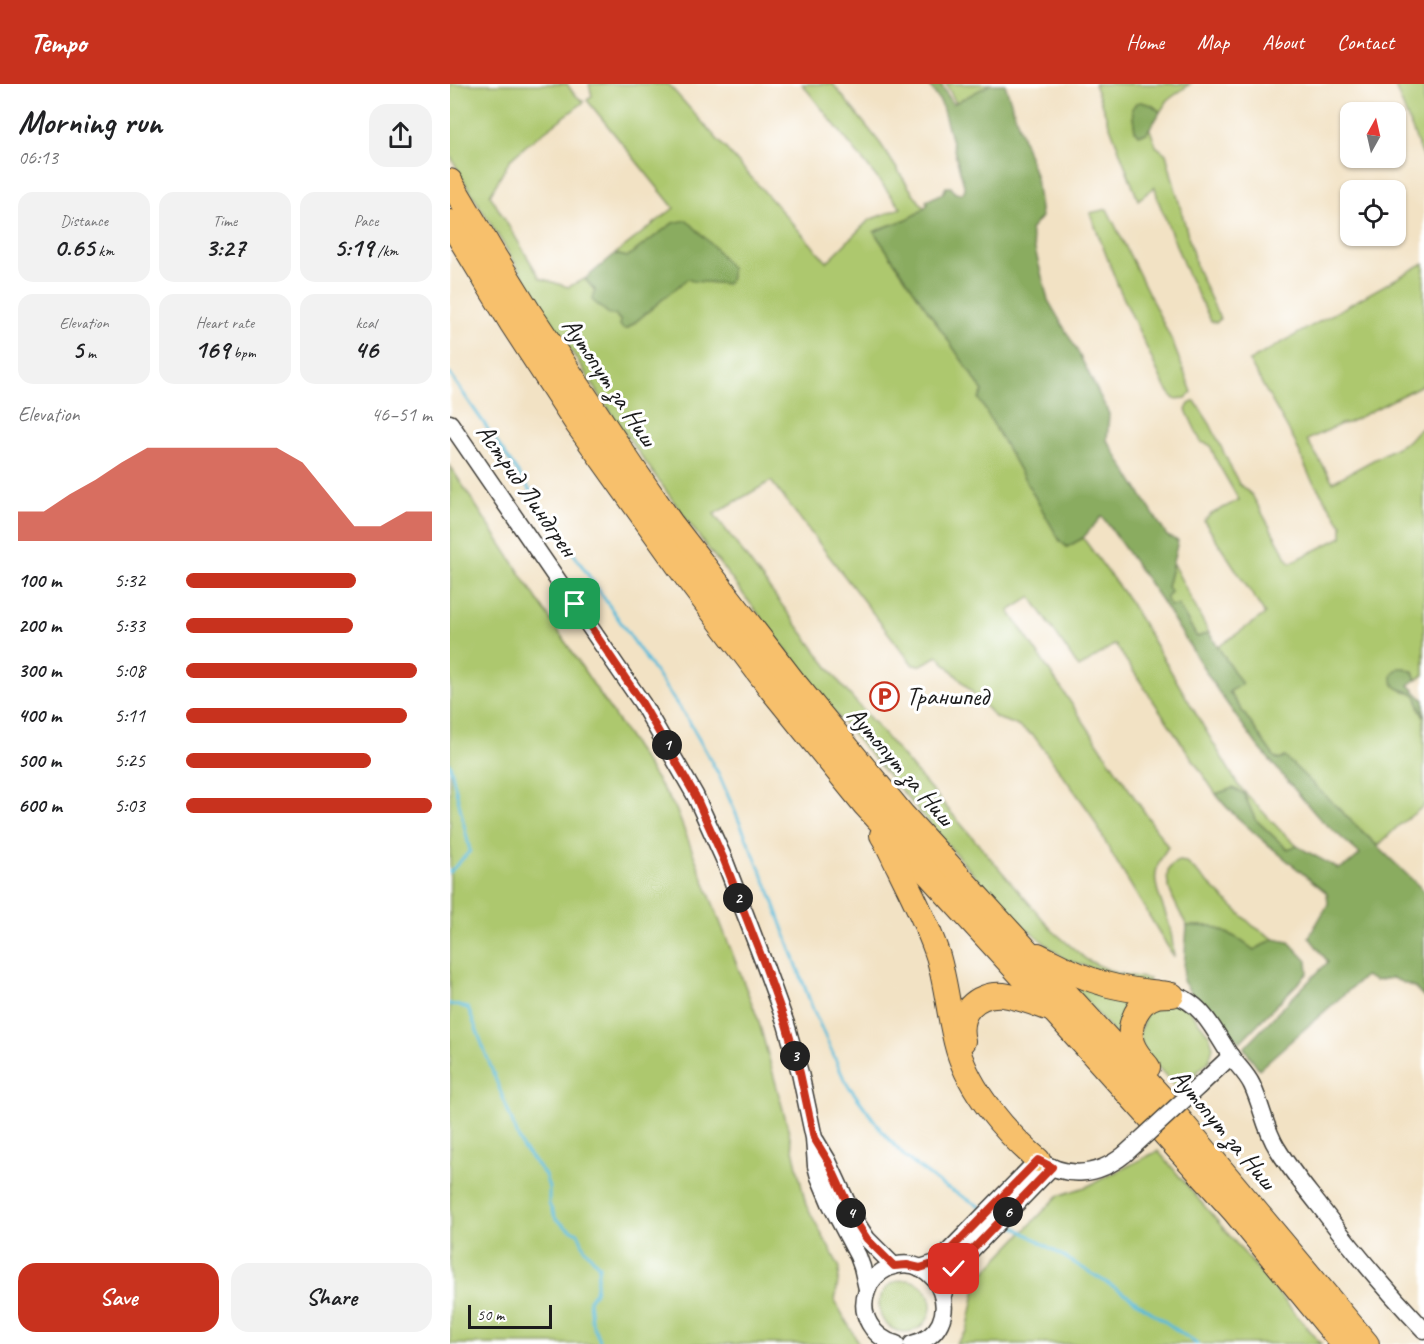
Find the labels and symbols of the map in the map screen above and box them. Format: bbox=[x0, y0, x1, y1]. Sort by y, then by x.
north arrow bbox=[1340, 102, 1406, 168]
street label: Аутопут за Ниш bbox=[554, 311, 666, 454]
street label: Астрид Линдгрен bbox=[469, 417, 586, 565]
pin bbox=[549, 578, 600, 629]
parking icon: Траншпед bbox=[869, 680, 901, 712]
place label: Траншпед bbox=[906, 680, 991, 713]
street label: Аутопут за Ниш bbox=[839, 699, 963, 834]
pin: 1 bbox=[652, 730, 682, 760]
pin: 2 bbox=[723, 883, 753, 913]
pin: 3 bbox=[780, 1041, 810, 1071]
street label: Аутопут за Ниш bbox=[1163, 1061, 1285, 1198]
pin: 6 bbox=[993, 1197, 1023, 1227]
pin: 4 bbox=[836, 1198, 866, 1228]
pin bbox=[928, 1243, 979, 1294]
scale bar bbox=[468, 1302, 552, 1330]

